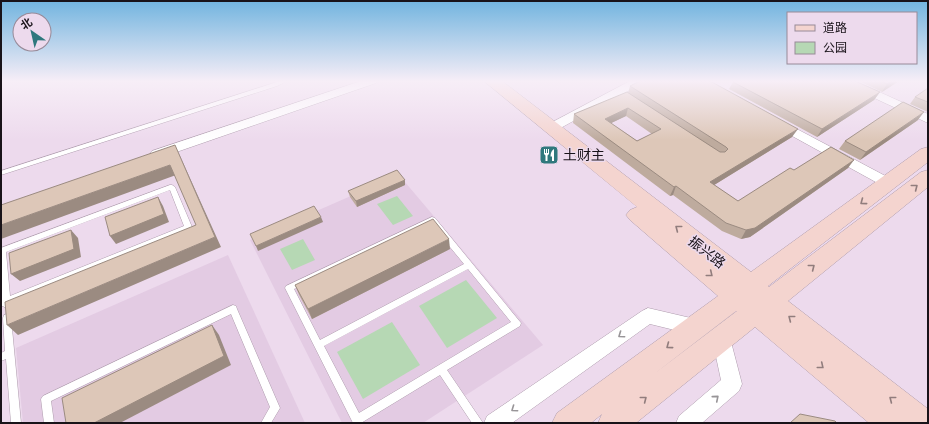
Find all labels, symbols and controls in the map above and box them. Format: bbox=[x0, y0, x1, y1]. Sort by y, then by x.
north arrow bbox=[12, 12, 52, 52]
legend bbox=[787, 12, 917, 64]
text: 北 bbox=[18, 16, 35, 33]
text: 道路 bbox=[823, 21, 847, 35]
text: 公园 bbox=[823, 41, 847, 55]
restaurant icon: 土财主 bbox=[538, 144, 560, 166]
place label: 土财主 bbox=[563, 147, 605, 163]
one-way arrow bbox=[910, 185, 917, 192]
one-way arrow bbox=[861, 197, 868, 204]
one-way arrow bbox=[675, 226, 682, 233]
street label: 振兴路 bbox=[686, 233, 728, 271]
one-way arrow bbox=[808, 265, 815, 272]
one-way arrow bbox=[706, 270, 713, 277]
one-way arrow bbox=[788, 316, 795, 323]
one-way arrow bbox=[618, 330, 625, 338]
one-way arrow bbox=[667, 342, 674, 349]
one-way arrow bbox=[817, 361, 824, 368]
one-way arrow bbox=[711, 395, 719, 402]
one-way arrow bbox=[890, 396, 897, 403]
one-way arrow bbox=[639, 397, 646, 404]
one-way arrow bbox=[512, 404, 519, 411]

